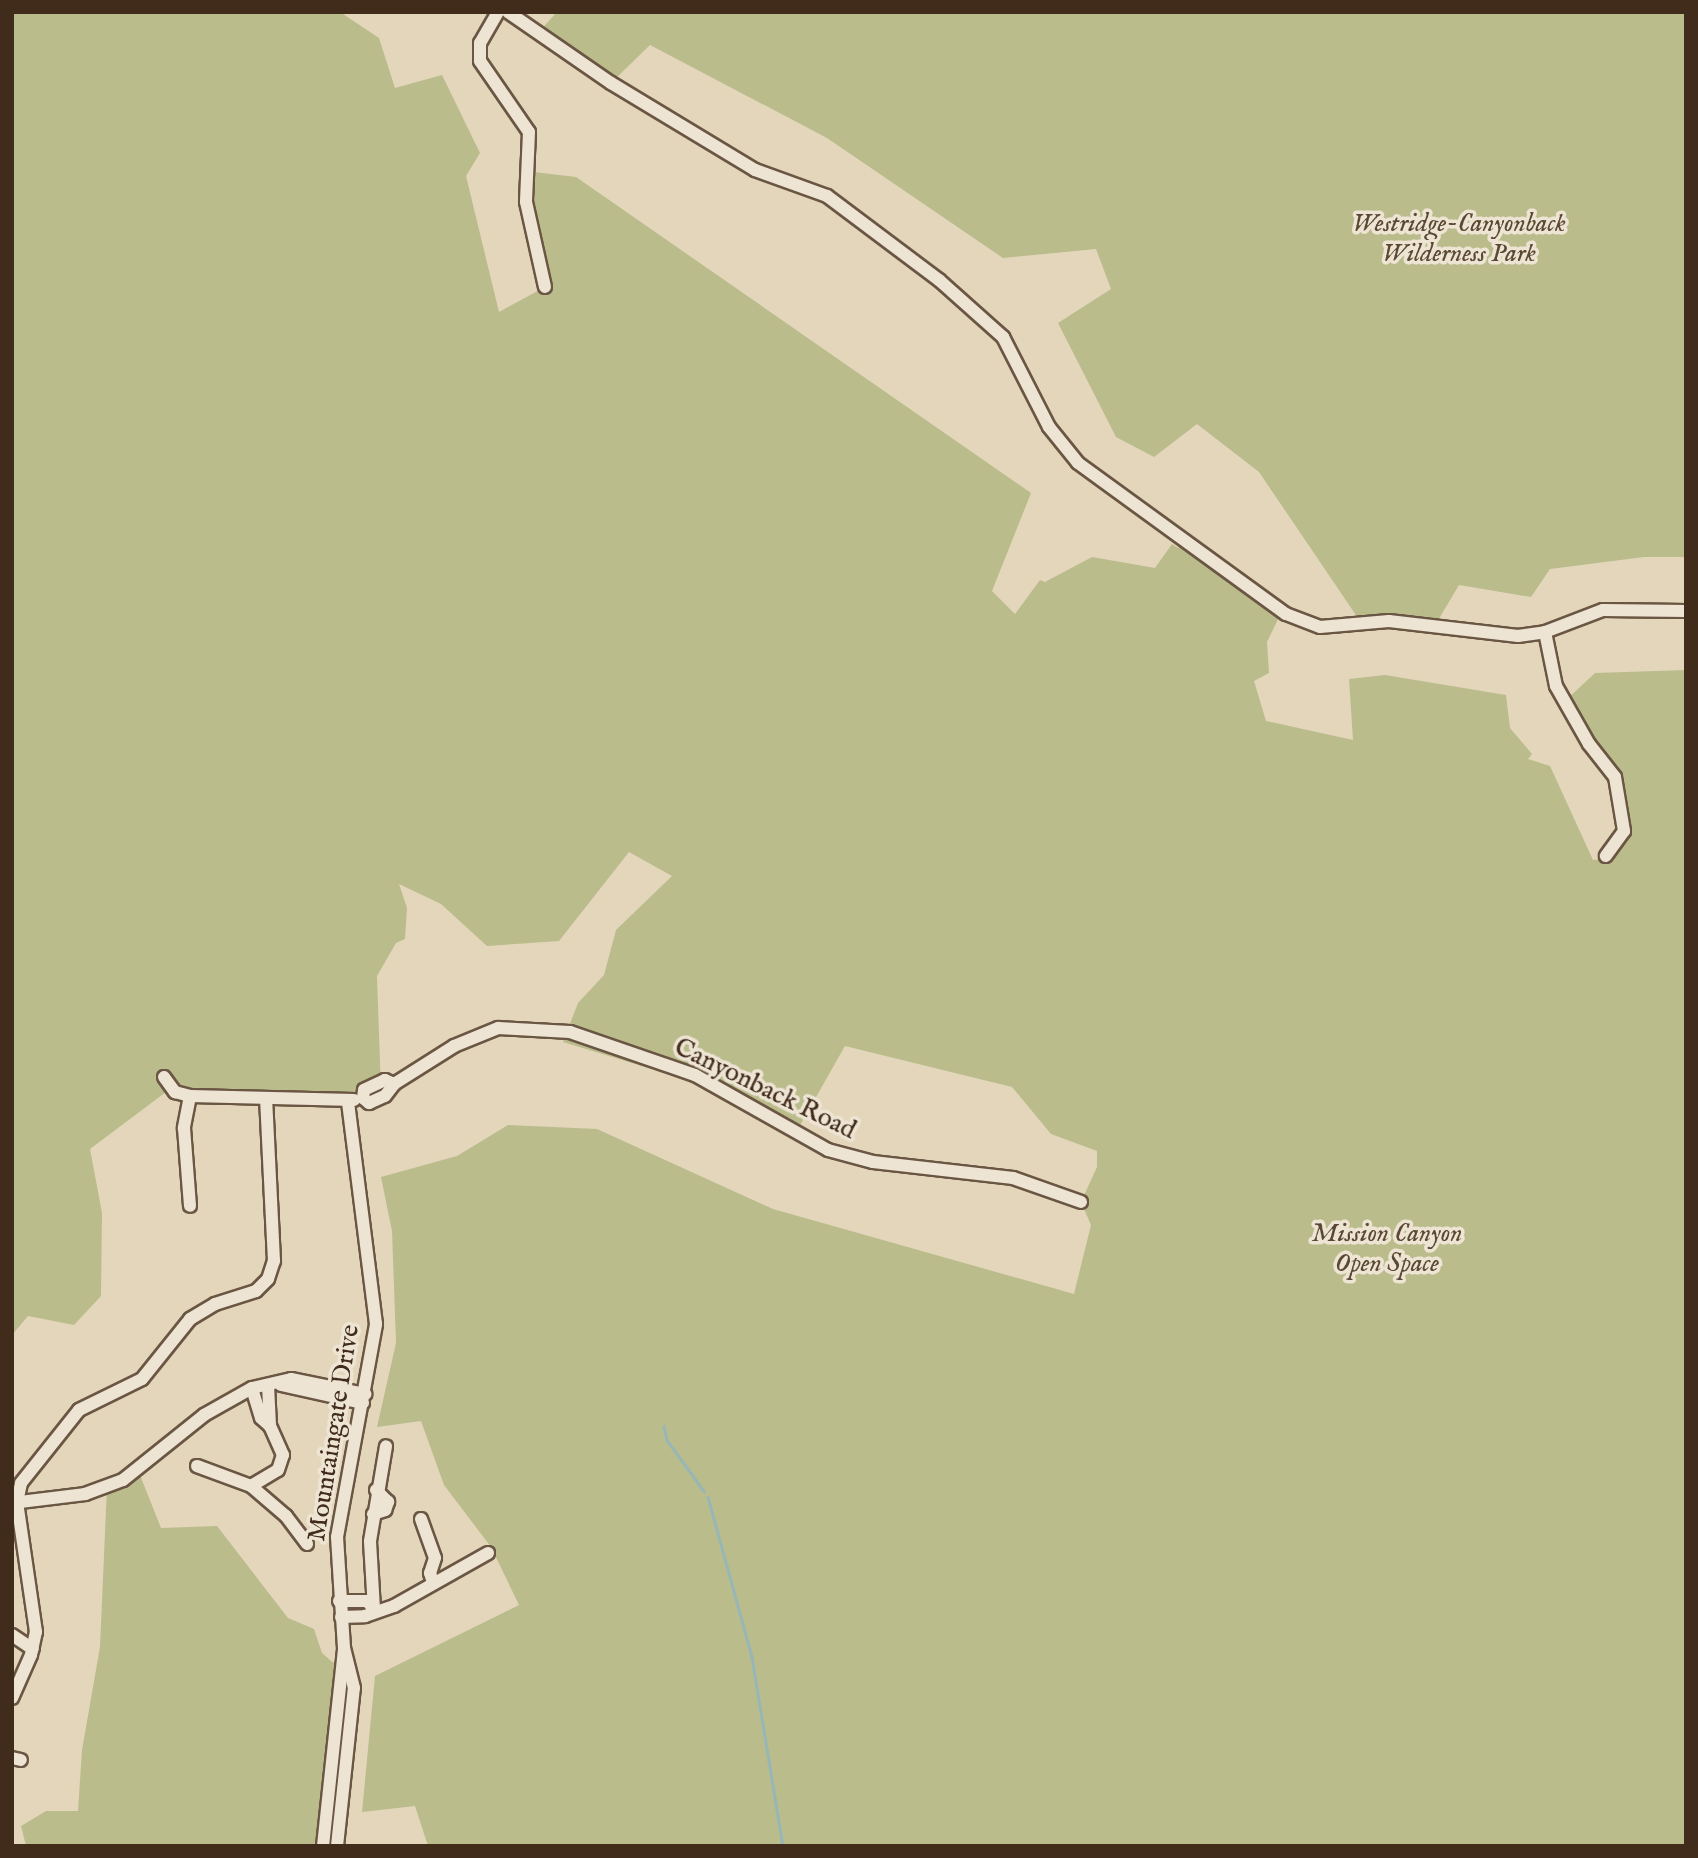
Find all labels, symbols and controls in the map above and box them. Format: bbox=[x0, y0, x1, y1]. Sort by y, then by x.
park label: Westridge-Canyonback Wilderness Park bbox=[1352, 208, 1566, 270]
street label: Canyonback Road bbox=[669, 1032, 861, 1146]
park label: Mission Canyon Open Space bbox=[1312, 1218, 1462, 1280]
street label: Mountaingate Drive bbox=[301, 1323, 367, 1543]

